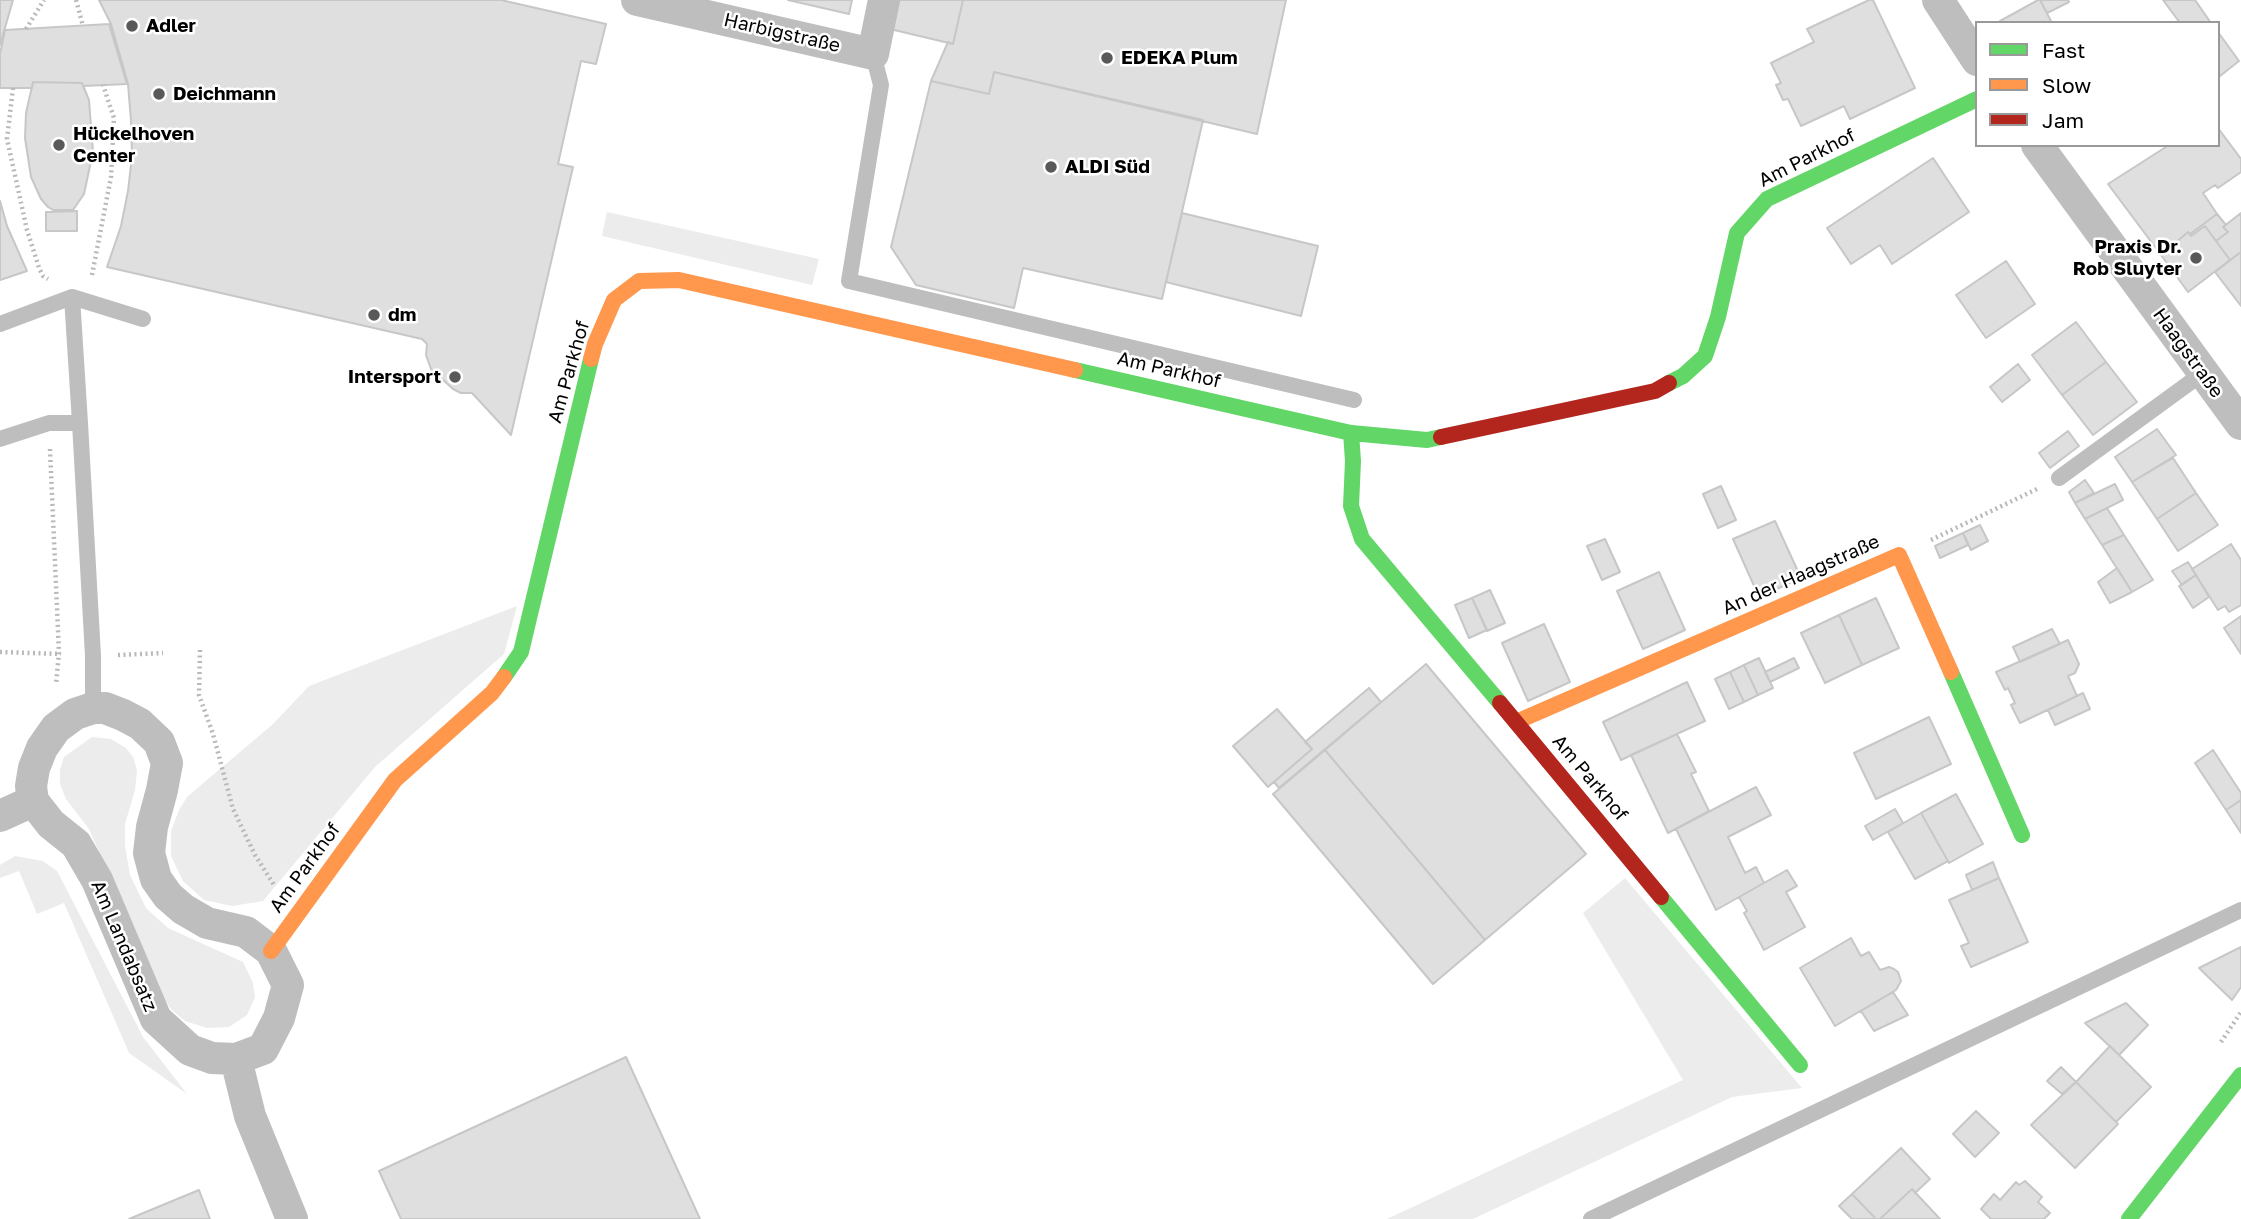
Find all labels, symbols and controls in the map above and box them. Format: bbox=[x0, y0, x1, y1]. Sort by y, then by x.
street label: Harbigstraße bbox=[722, 9, 842, 57]
place label: Adler bbox=[146, 15, 196, 37]
marker: Adler bbox=[124, 18, 140, 34]
legend bbox=[1975, 21, 2220, 147]
text: Fast bbox=[2042, 37, 2085, 63]
place label: EDEKA Plum bbox=[1121, 47, 1238, 69]
marker: EDEKA Plum bbox=[1099, 50, 1115, 66]
text: Slow bbox=[2042, 72, 2091, 98]
place label: Deichmann bbox=[173, 83, 276, 105]
marker: Deichmann bbox=[151, 86, 167, 102]
text: Jam bbox=[2042, 107, 2084, 133]
place label: Hückelhoven Center bbox=[73, 123, 194, 167]
street label: Am Parkhof bbox=[1755, 124, 1859, 192]
marker: Hückelhoven Center bbox=[51, 137, 67, 153]
place label: ALDI Süd bbox=[1065, 156, 1150, 178]
marker: ALDI Süd bbox=[1043, 159, 1059, 175]
place label: Praxis Dr. Rob Sluyter bbox=[2073, 236, 2182, 280]
marker: Praxis Dr. Rob Sluyter bbox=[2188, 250, 2204, 266]
place label: dm bbox=[388, 304, 416, 326]
street label: Haagstraße bbox=[2148, 304, 2228, 402]
marker: dm bbox=[366, 307, 382, 323]
street label: Am Parkhof bbox=[544, 318, 594, 426]
street label: Am Parkhof bbox=[1115, 347, 1223, 393]
place label: Intersport bbox=[348, 366, 441, 388]
marker: Intersport bbox=[447, 369, 463, 385]
street label: An der Haagstraße bbox=[1719, 530, 1883, 620]
street label: Am Parkhof bbox=[1547, 730, 1633, 826]
street label: Am Parkhof bbox=[265, 819, 345, 917]
street label: Am Landabsatz bbox=[86, 877, 162, 1015]

